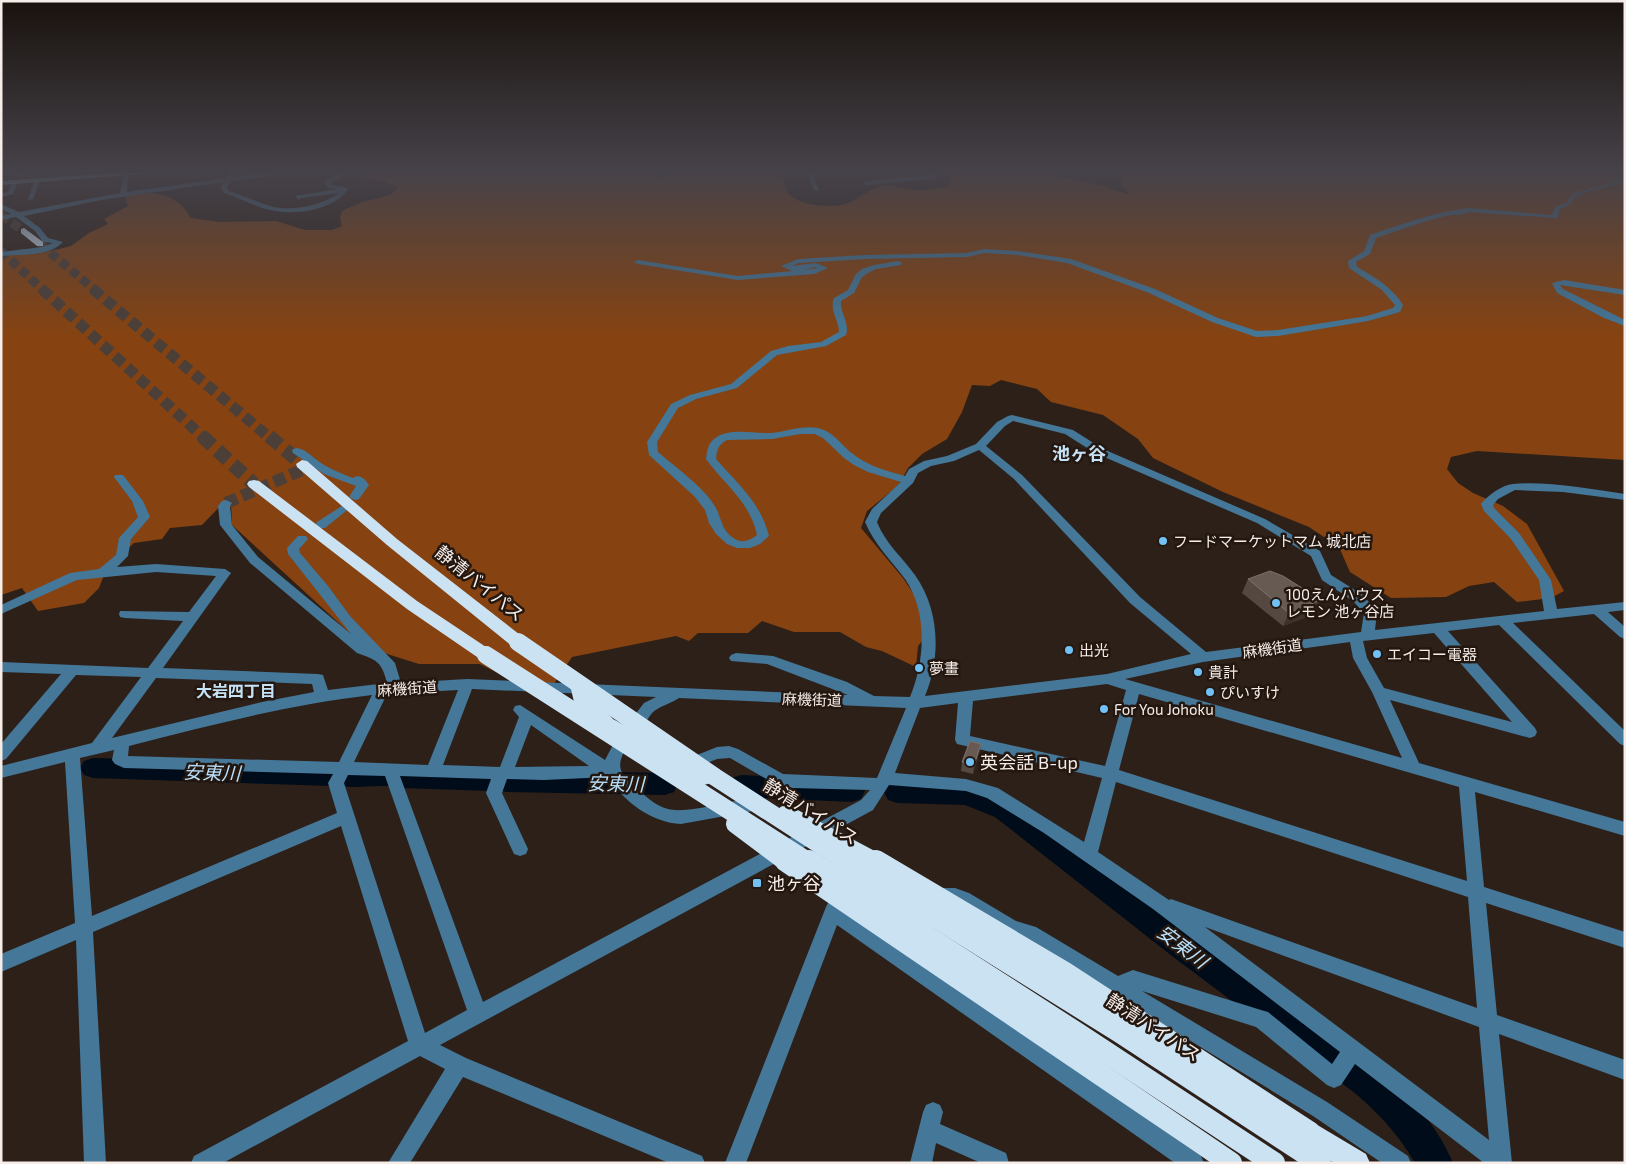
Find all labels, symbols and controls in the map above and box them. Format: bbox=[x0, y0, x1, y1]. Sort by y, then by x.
district label: 池ヶ谷 bbox=[1052, 442, 1106, 464]
place label: フードマーケットマム 城北店 bbox=[1173, 532, 1371, 550]
marker: フードマーケットマム 城北店 bbox=[1157, 535, 1169, 547]
street label: 静清バイパス bbox=[431, 541, 529, 625]
place label: 100えんハウス レモン 池ヶ谷店 bbox=[1286, 585, 1394, 620]
marker: 100えんハウス レモン 池ヶ谷店 bbox=[1270, 597, 1282, 609]
street label: 麻機街道 bbox=[1241, 635, 1303, 661]
place label: 出光 bbox=[1079, 641, 1109, 659]
marker: 出光 bbox=[1063, 644, 1075, 656]
place label: エイコー電器 bbox=[1387, 645, 1477, 663]
marker: エイコー電器 bbox=[1371, 648, 1383, 660]
place label: 夢畫 bbox=[929, 659, 959, 677]
marker: 夢畫 bbox=[913, 662, 925, 674]
place label: 貴計 bbox=[1208, 663, 1238, 681]
marker: 貴計 bbox=[1192, 666, 1204, 678]
street label: 麻機街道 bbox=[376, 677, 438, 699]
district label: 大岩四丁目 bbox=[196, 681, 276, 700]
place label: ぴいすけ bbox=[1220, 683, 1280, 701]
marker: ぴいすけ bbox=[1204, 686, 1216, 698]
street label: 麻機街道 bbox=[782, 689, 842, 709]
place label: For You Johoku bbox=[1114, 700, 1214, 718]
marker: For You Johoku bbox=[1098, 703, 1110, 715]
place label: 英会話 B-up bbox=[980, 751, 1078, 773]
marker: 英会話 B-up bbox=[964, 756, 976, 768]
water label: 安東川 bbox=[183, 760, 243, 785]
water label: 安東川 bbox=[587, 771, 647, 795]
street label: 静清バイパス bbox=[760, 773, 862, 849]
place label: 池ヶ谷 bbox=[767, 872, 821, 894]
marker: 池ヶ谷 bbox=[751, 877, 763, 889]
water label: 安東川 bbox=[1153, 920, 1214, 974]
street label: 静清バイパス bbox=[1103, 988, 1205, 1066]

